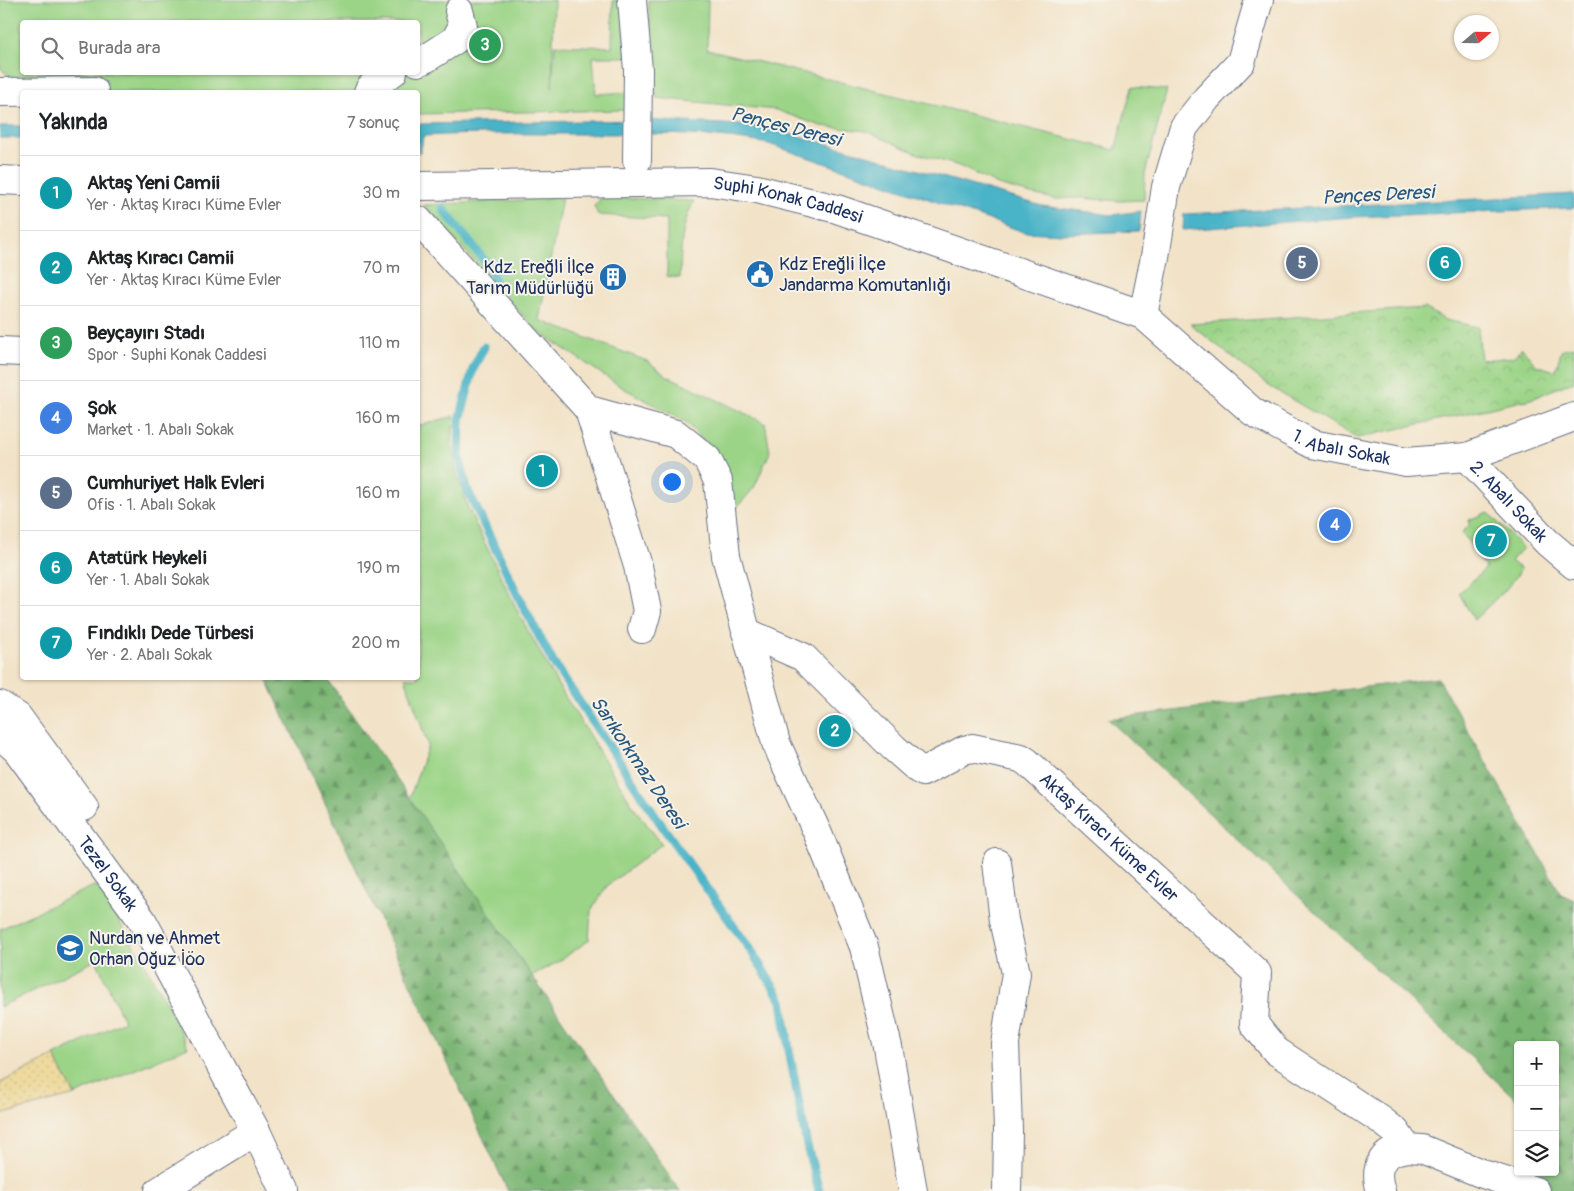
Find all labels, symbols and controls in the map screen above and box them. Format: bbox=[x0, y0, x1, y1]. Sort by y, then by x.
north arrow bbox=[1454, 15, 1499, 60]
search box bbox=[20, 20, 420, 75]
pin: 3 bbox=[469, 26, 501, 64]
icon: search bbox=[38, 34, 66, 62]
text: Burada ara bbox=[78, 36, 161, 60]
water label: Pençes Deresi bbox=[729, 102, 847, 153]
text: Yakında bbox=[40, 109, 107, 136]
text: 7 sonuç bbox=[347, 113, 400, 133]
text: Aktaş Yeni Camii bbox=[87, 171, 220, 195]
street label: Suphi Konak Caddesi bbox=[712, 172, 866, 229]
water label: Pençes Deresi bbox=[1322, 180, 1438, 210]
text: 1 bbox=[53, 183, 59, 203]
text: 30 m bbox=[362, 183, 400, 203]
text: Yer · Aktaş Kıracı Küme Evler bbox=[87, 195, 281, 215]
pin: 5 bbox=[1286, 244, 1318, 282]
pin: 6 bbox=[1429, 244, 1461, 282]
text: Aktaş Kıracı Camii bbox=[87, 246, 234, 270]
place label: Kdz Ereğli İlçe Jandarma Komutanlığı bbox=[779, 253, 951, 297]
place label: Kdz. Ereğli İlçe Tarım Müdürlüğü bbox=[466, 256, 594, 300]
text: 2 bbox=[52, 258, 60, 278]
text: 70 m bbox=[363, 258, 400, 278]
public building icon: Kdz Ereğli İlçe Jandarma Komutanlığı bbox=[745, 259, 775, 289]
building icon: Kdz. Ereğli İlçe Tarım Müdürlüğü bbox=[598, 262, 628, 292]
text: Yer · Aktaş Kıracı Küme Evler bbox=[87, 270, 281, 290]
text: Beyçayırı Stadı bbox=[87, 321, 205, 345]
text: 3 bbox=[52, 333, 60, 353]
text: 110 m bbox=[359, 333, 400, 353]
text: Spor · Suphi Konak Caddesi bbox=[87, 345, 266, 365]
text: Şok bbox=[87, 396, 116, 420]
text: 4 bbox=[51, 408, 61, 428]
text: 160 m bbox=[356, 408, 400, 428]
text: Market · 1. Abalı Sokak bbox=[87, 420, 234, 440]
street label: 1. Abalı Sokak bbox=[1288, 424, 1393, 471]
pin: 1 bbox=[526, 452, 558, 490]
street label: 2. Abalı Sokak bbox=[1465, 456, 1553, 548]
your location bbox=[659, 469, 685, 495]
text: Cumhuriyet Halk Evleri bbox=[87, 471, 264, 495]
text: 5 bbox=[52, 483, 60, 503]
text: 160 m bbox=[356, 483, 400, 503]
text: Ofis · 1. Abalı Sokak bbox=[87, 495, 216, 515]
pin: 4 bbox=[1319, 506, 1351, 544]
pin: 7 bbox=[1475, 522, 1507, 560]
text: Atatürk Heykeli bbox=[87, 546, 207, 570]
text: 6 bbox=[51, 558, 61, 578]
text: 190 m bbox=[357, 558, 400, 578]
text: Yer · 1. Abalı Sokak bbox=[87, 570, 209, 590]
text: Fındıklı Dede Türbesi bbox=[87, 621, 253, 645]
text: 7 bbox=[52, 633, 60, 653]
text: 200 m bbox=[352, 633, 400, 653]
text: Yer · 2. Abalı Sokak bbox=[87, 645, 212, 665]
water label: Sarıkorkmaz Deresi bbox=[585, 692, 693, 836]
pin: 2 bbox=[819, 712, 851, 750]
street label: Aktaş Kıracı Küme Evler bbox=[1034, 768, 1184, 908]
street label: Tezel Sokak bbox=[72, 832, 143, 916]
place label: Nurdan ve Ahmet Orhan Oğuz İöo bbox=[89, 927, 221, 971]
school or university icon: Nurdan ve Ahmet Orhan Oğuz İöo bbox=[55, 933, 85, 963]
map controls bbox=[1514, 1041, 1559, 1176]
button: + bbox=[1514, 1041, 1559, 1086]
button: − bbox=[1514, 1086, 1559, 1131]
button: layers bbox=[1514, 1131, 1559, 1176]

